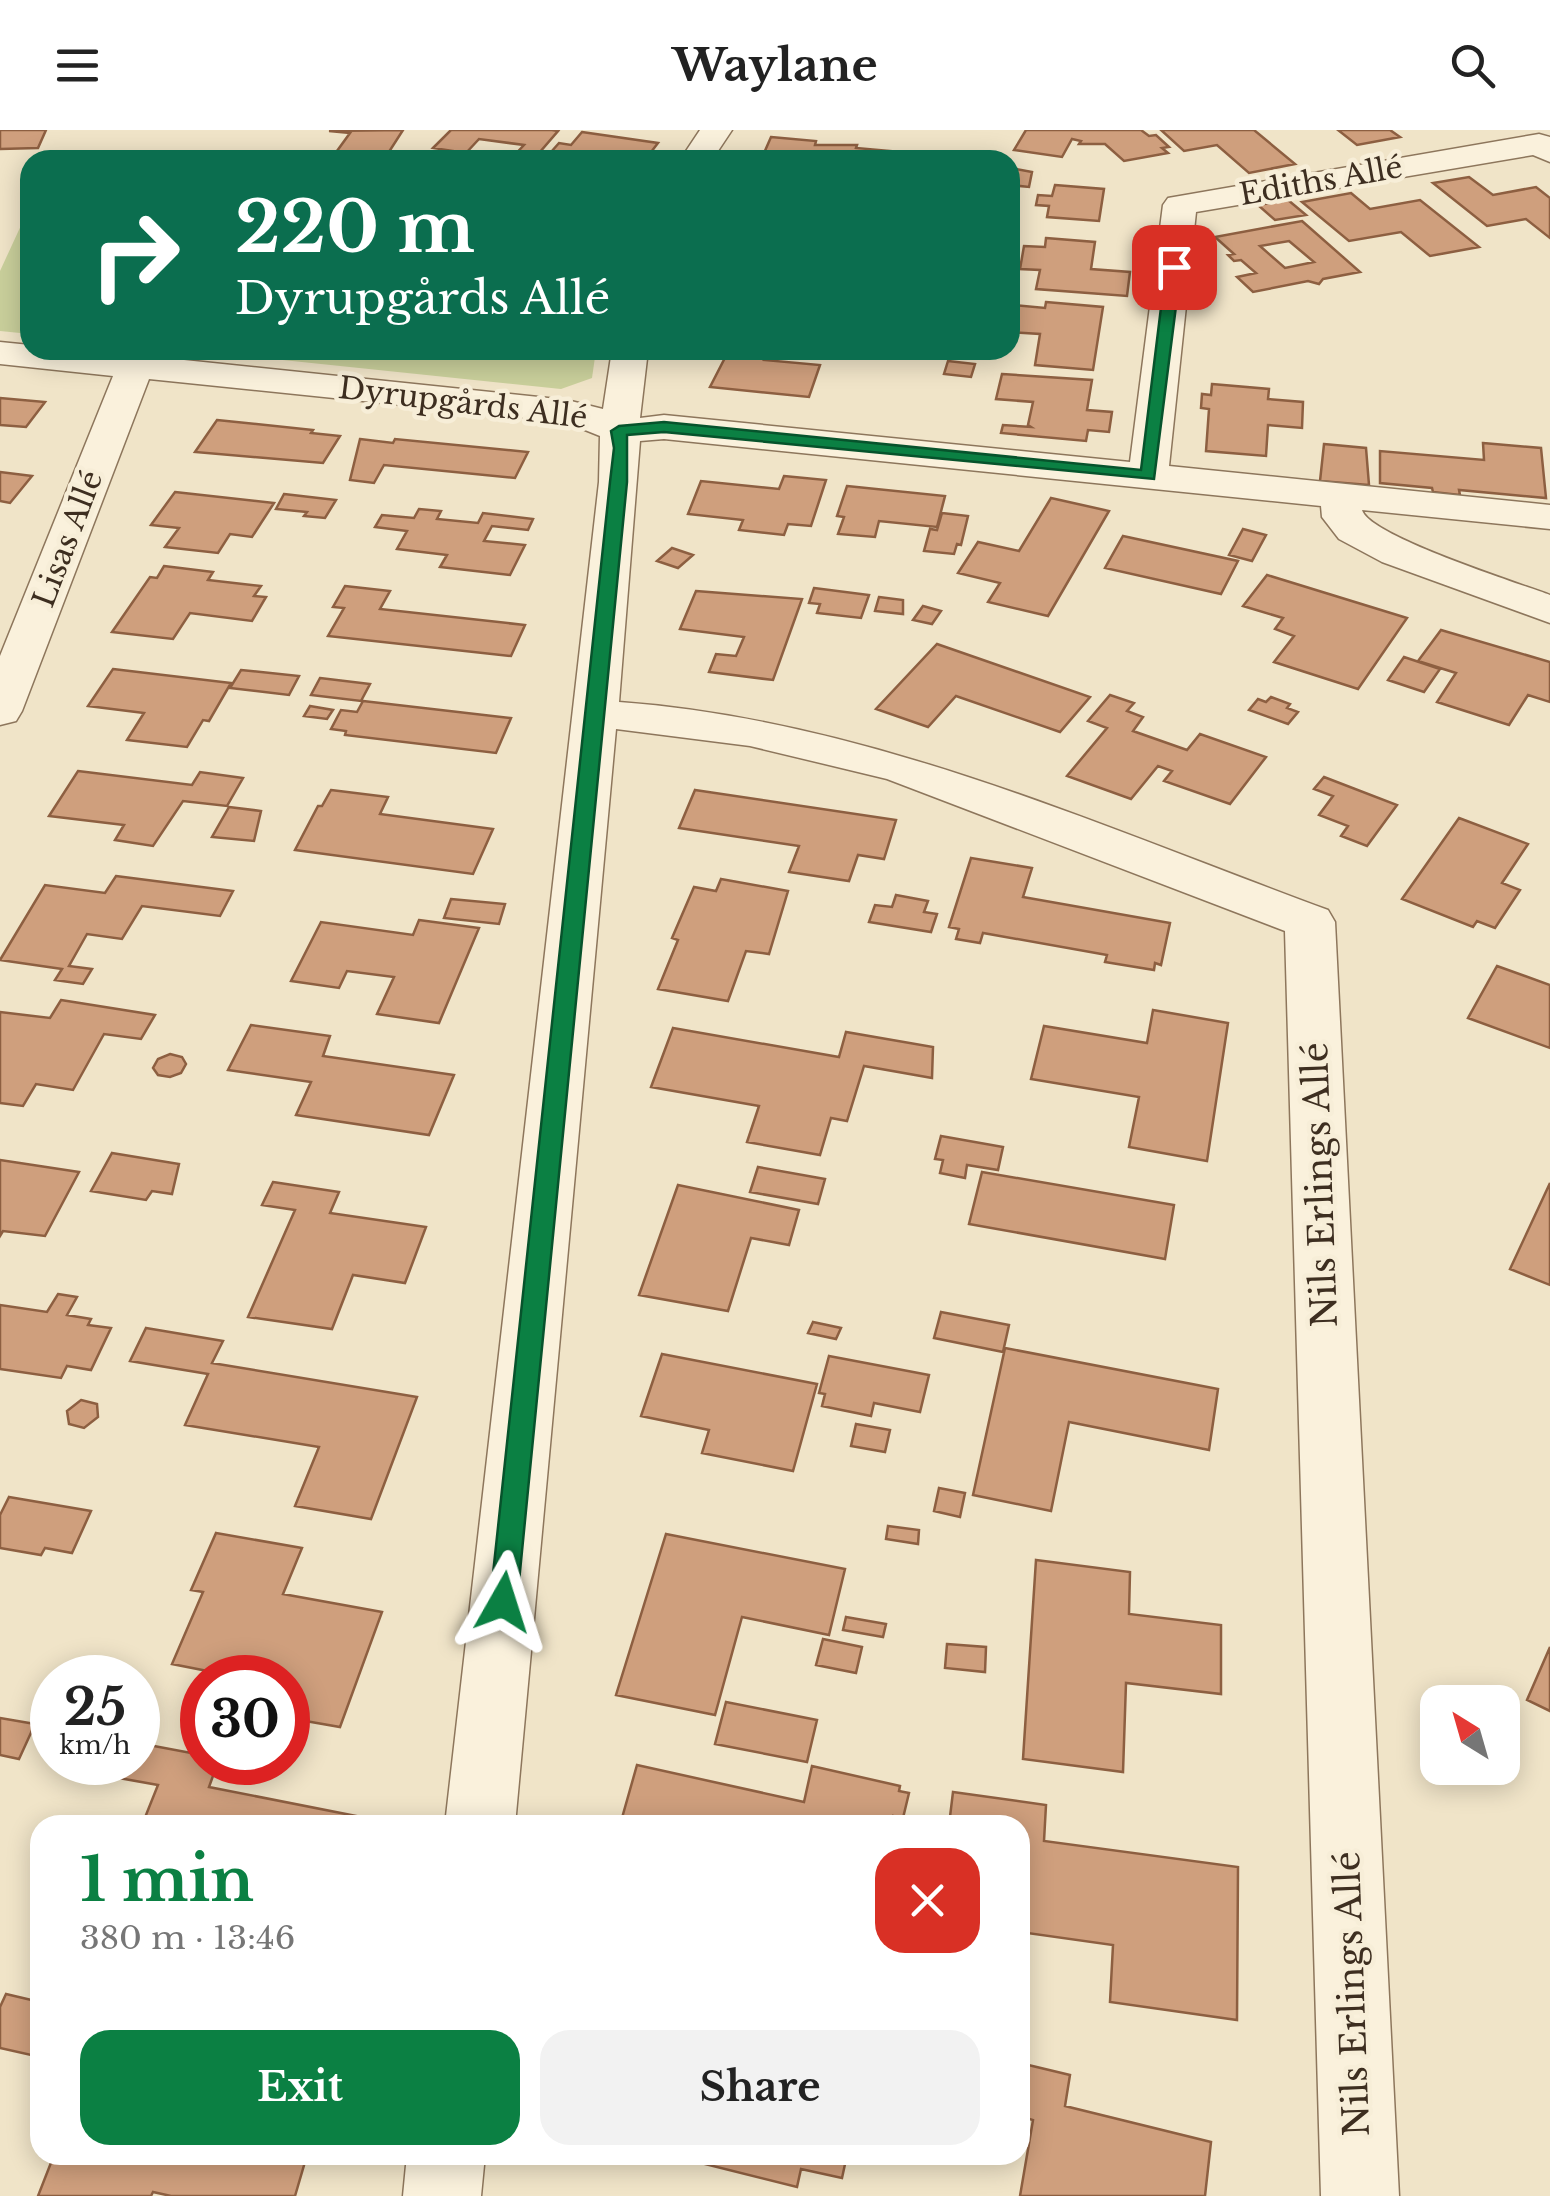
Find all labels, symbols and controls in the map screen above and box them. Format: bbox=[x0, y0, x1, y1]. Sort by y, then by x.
text: Waylane bbox=[672, 37, 878, 93]
icon: menu bbox=[50, 38, 105, 93]
icon: search bbox=[1445, 38, 1500, 93]
street label: Ediths Allé bbox=[1236, 148, 1405, 213]
text: 220 m bbox=[235, 184, 475, 271]
icon: right bbox=[70, 190, 200, 320]
pin bbox=[1132, 225, 1217, 310]
icon: arrive bbox=[1147, 240, 1202, 295]
text: Dyrupgårds Allé bbox=[235, 270, 610, 326]
street label: Dyrupgårds Allé bbox=[337, 369, 589, 436]
street label: Lisas Allé bbox=[25, 465, 110, 612]
street label: Nils Erlings Allé bbox=[1293, 1042, 1346, 1328]
position arrow bbox=[451, 1550, 555, 1654]
speed limit sign: 30 bbox=[180, 1655, 310, 1785]
text: 25 bbox=[64, 1676, 126, 1739]
north arrow bbox=[1420, 1685, 1520, 1785]
map controls bbox=[1420, 1685, 1520, 1785]
text: km/h bbox=[60, 1730, 130, 1761]
text: 1 min bbox=[80, 1843, 254, 1917]
button: close bbox=[875, 1848, 980, 1953]
street label: Nils Erlings Allé bbox=[1325, 1851, 1378, 2137]
text: 380 m · 13:46 bbox=[80, 1918, 295, 1958]
button: Exit bbox=[80, 2030, 520, 2145]
button: Share bbox=[540, 2030, 980, 2145]

